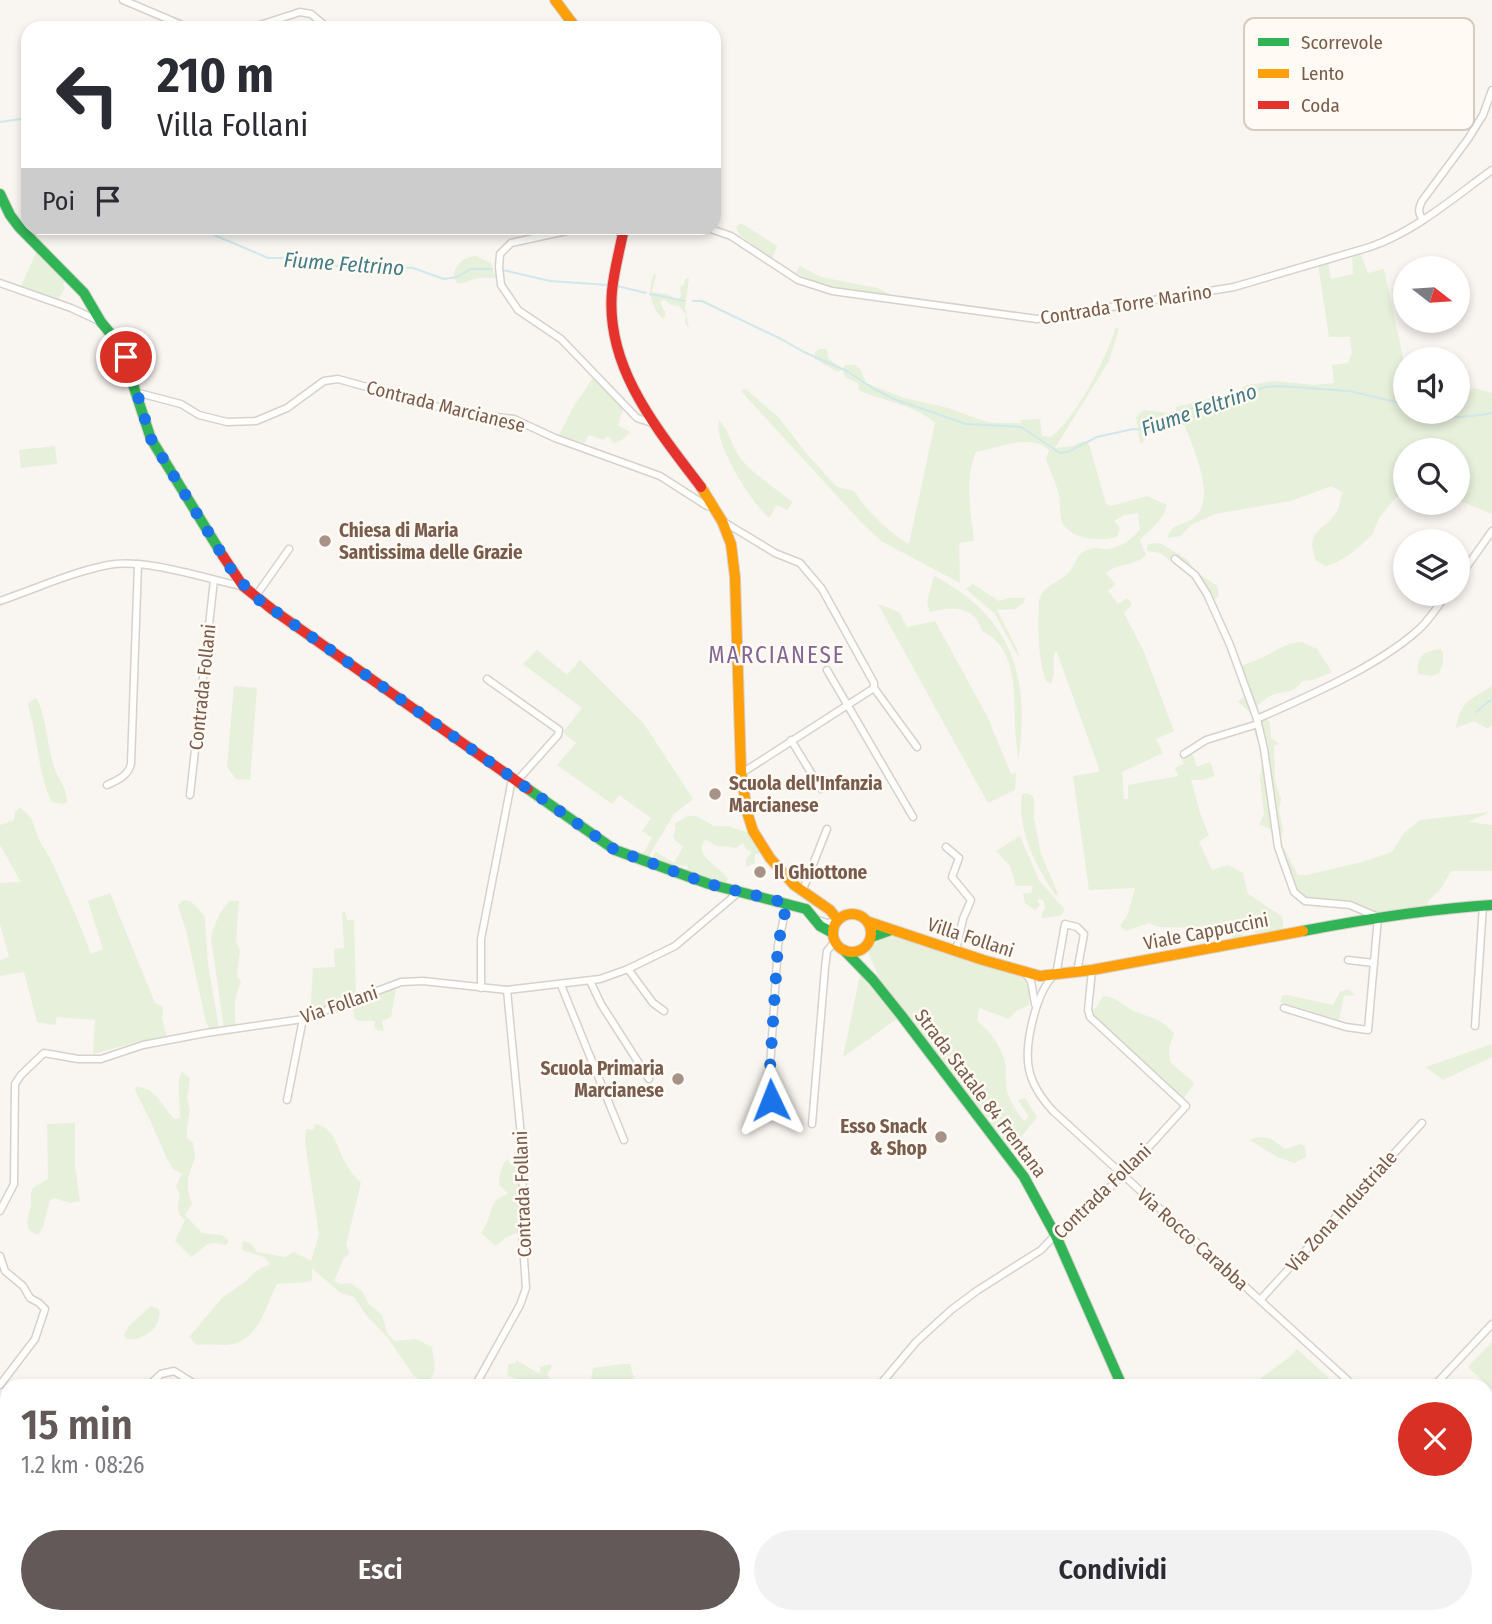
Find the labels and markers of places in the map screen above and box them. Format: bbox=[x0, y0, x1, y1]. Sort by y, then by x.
pin bbox=[96, 327, 156, 387]
place label: Chiesa di Maria Santissima delle Grazie bbox=[339, 519, 523, 564]
marker: Chiesa di Maria Santissima delle Grazie bbox=[317, 533, 333, 549]
place label: Scuola dell'Infanzia Marcianese bbox=[729, 772, 882, 817]
marker: Scuola dell'Infanzia Marcianese bbox=[707, 786, 723, 802]
place label: Il Ghiottone bbox=[774, 861, 868, 884]
marker: Il Ghiottone bbox=[752, 864, 768, 880]
place label: Scuola Primaria Marcianese bbox=[540, 1057, 664, 1102]
marker: Scuola Primaria Marcianese bbox=[670, 1071, 686, 1087]
place label: Esso Snack & Shop bbox=[840, 1115, 927, 1160]
marker: Esso Snack & Shop bbox=[933, 1129, 949, 1145]

